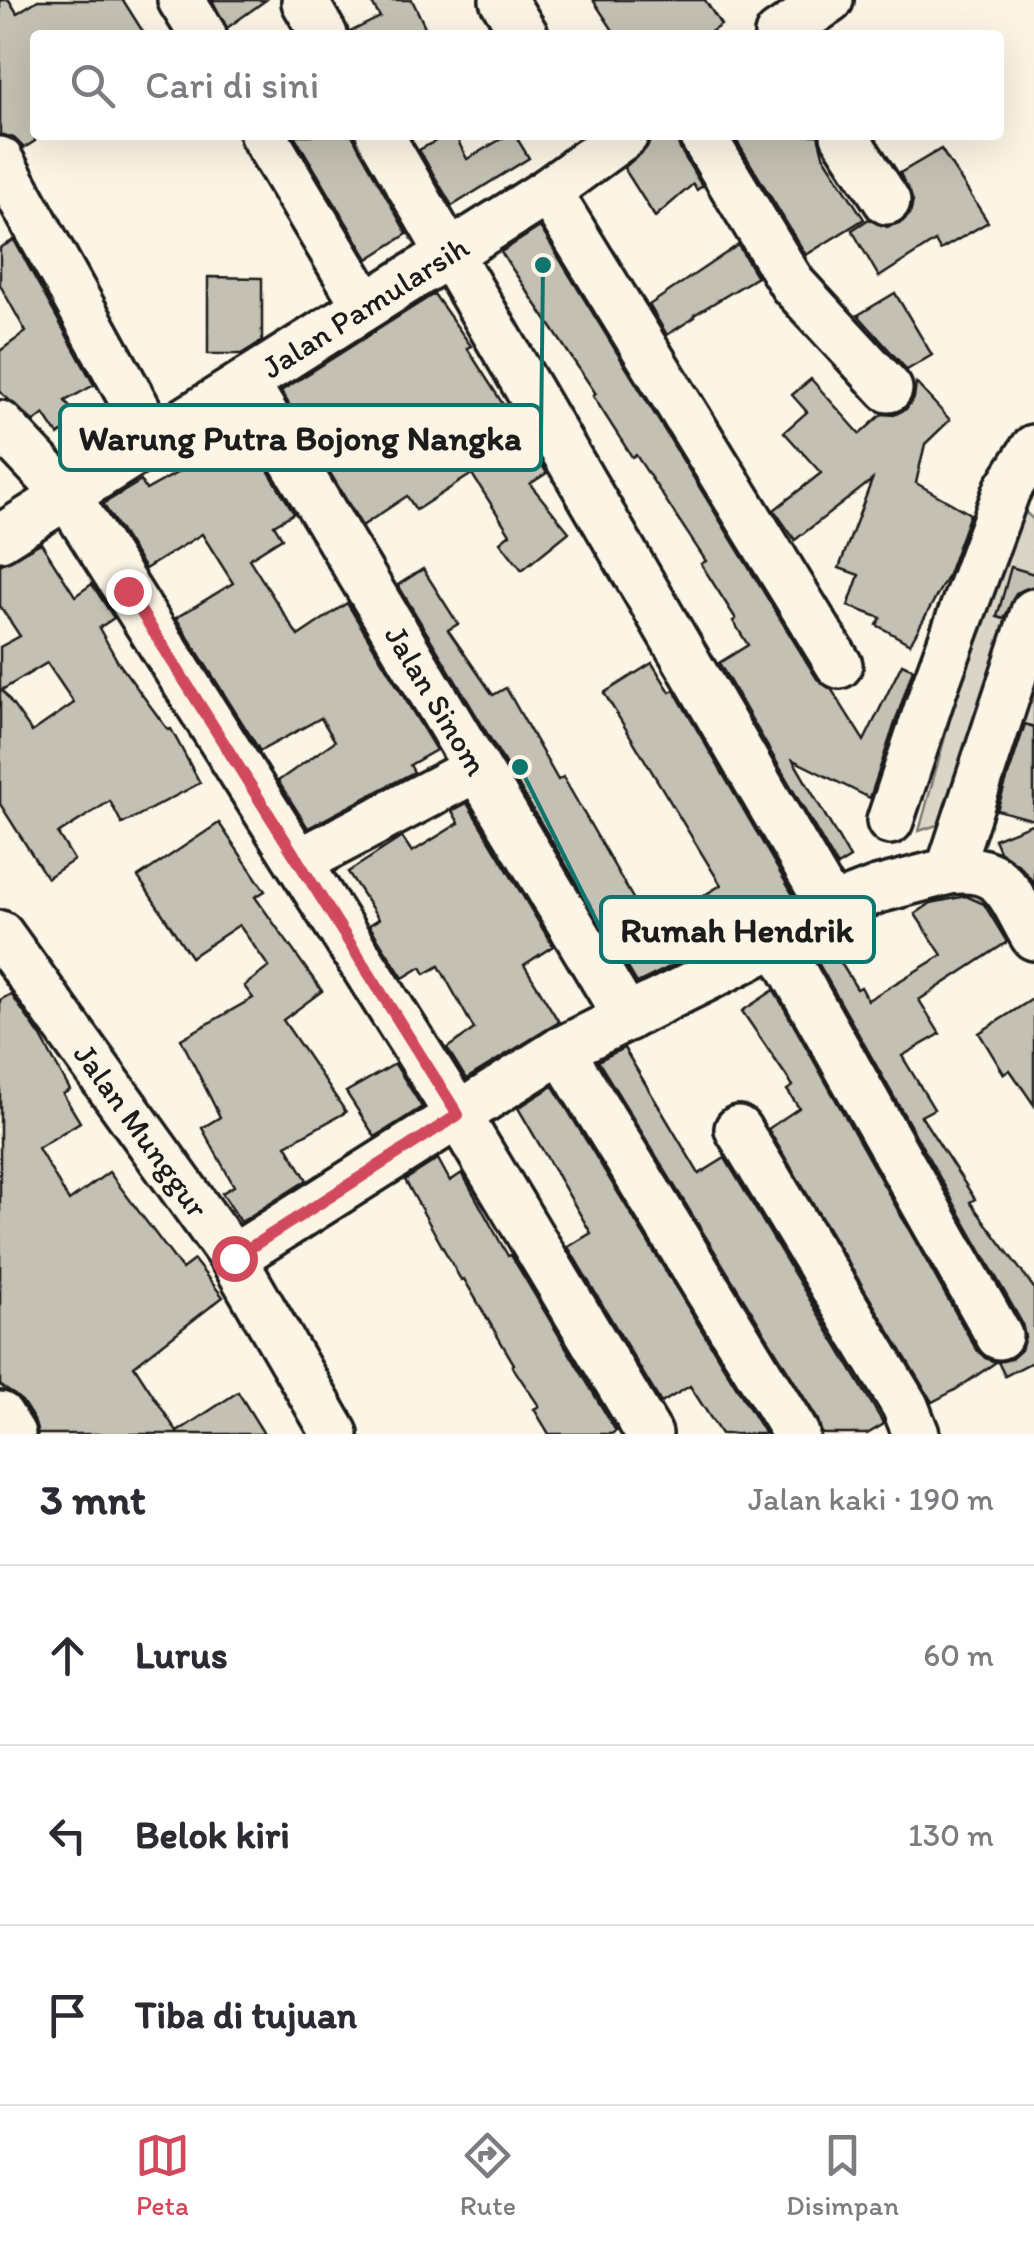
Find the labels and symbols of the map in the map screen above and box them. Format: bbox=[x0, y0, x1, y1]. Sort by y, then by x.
street label: Jalan Pamularsih bbox=[255, 227, 475, 386]
callout: Warung Putra Bojong Nangka bbox=[60, 405, 541, 470]
text: Warung Putra Bojong Nangka bbox=[79, 417, 522, 459]
route end bbox=[106, 569, 152, 615]
street label: Jalan Sinom bbox=[377, 618, 496, 782]
callout: Rumah Hendrik bbox=[601, 897, 874, 962]
text: Rumah Hendrik bbox=[620, 909, 855, 951]
street label: Jalan Munggur bbox=[66, 1036, 217, 1225]
route start bbox=[212, 1236, 258, 1282]

